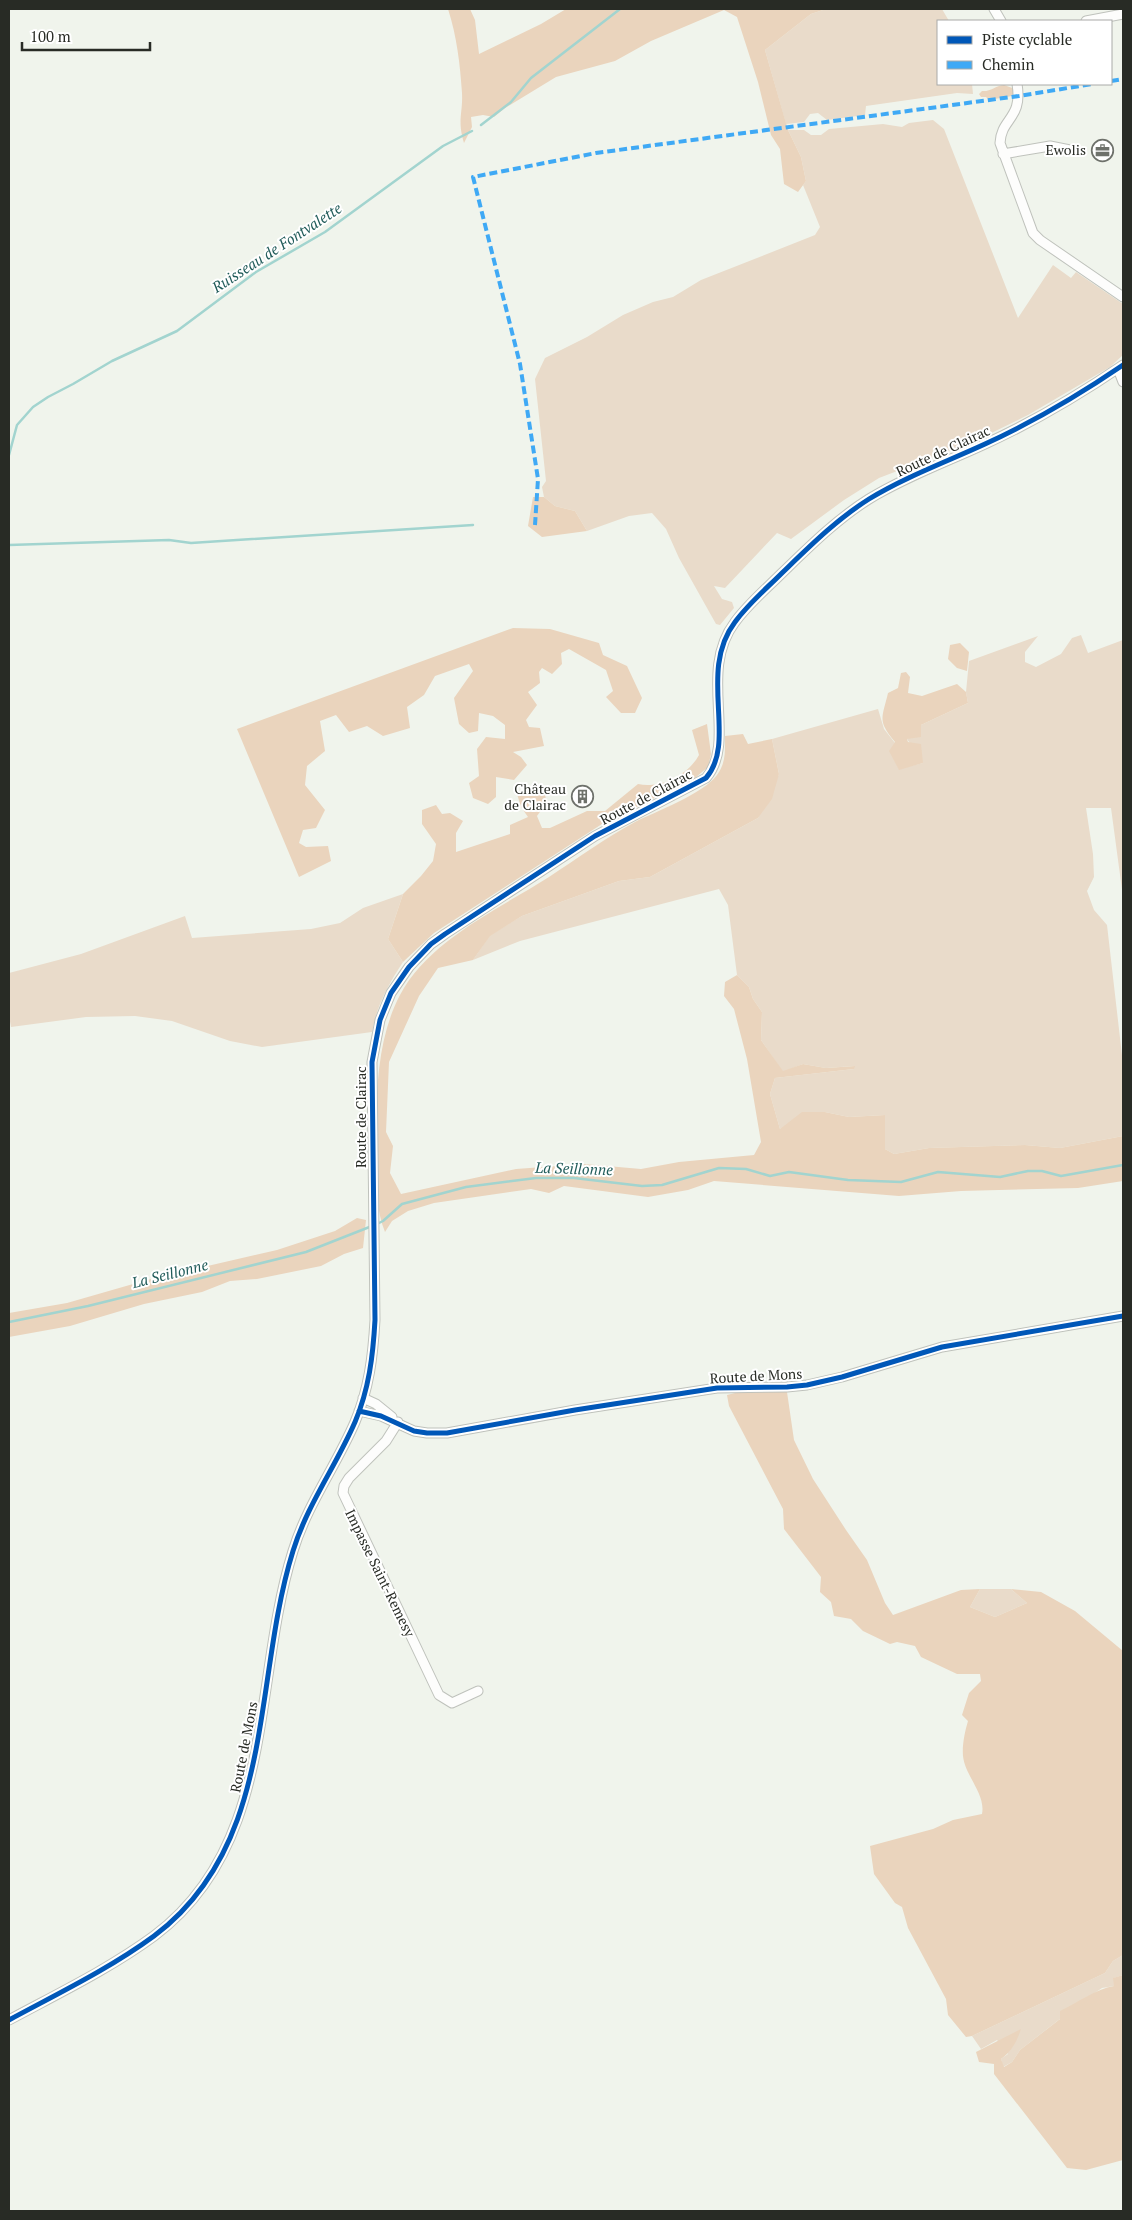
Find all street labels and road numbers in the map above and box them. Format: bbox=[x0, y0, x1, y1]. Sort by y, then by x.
street label: Route de Clairac bbox=[893, 420, 993, 481]
street label: Route de Clairac bbox=[596, 764, 695, 829]
street label: Route de Clairac bbox=[351, 1066, 370, 1168]
street label: Route de Mons bbox=[709, 1364, 803, 1387]
street label: Impasse Saint-Remesy bbox=[341, 1506, 420, 1641]
street label: Route de Mons bbox=[225, 1700, 262, 1794]

